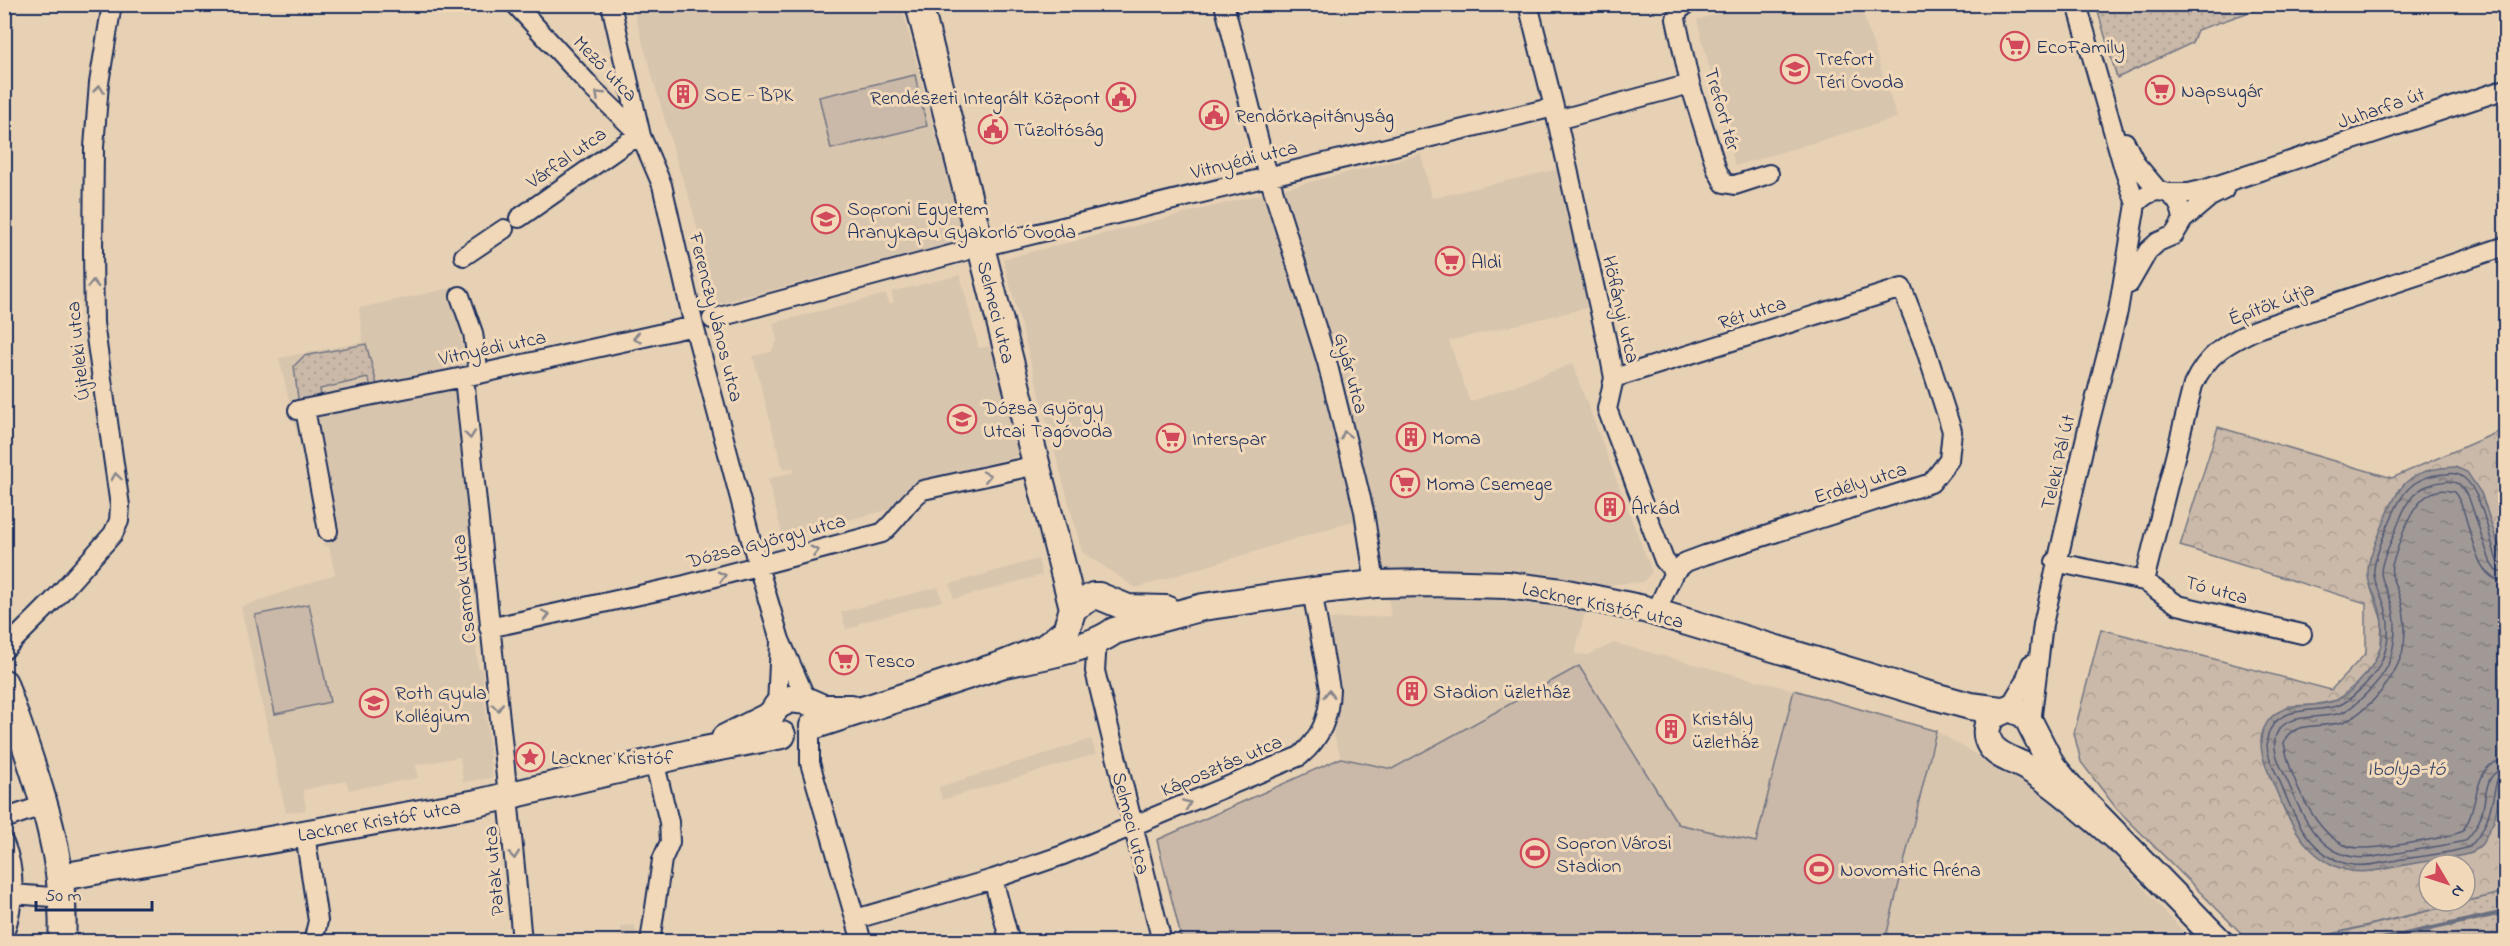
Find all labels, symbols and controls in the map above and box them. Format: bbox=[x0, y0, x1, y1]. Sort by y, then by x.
street label: Mező utca bbox=[565, 30, 643, 110]
supermarket icon: EcoFamily bbox=[1999, 30, 2031, 62]
place label: EcoFamily bbox=[2036, 34, 2125, 63]
place label: Trefort Téri Óvoda bbox=[1816, 46, 1904, 98]
school or university icon: Trefort Téri Óvoda bbox=[1779, 53, 1811, 85]
street label: Trefort tér bbox=[1695, 65, 1746, 155]
supermarket icon: Napsugár bbox=[2144, 74, 2176, 106]
building icon: SOE - BPK bbox=[667, 78, 699, 110]
place label: Napsugár bbox=[2181, 78, 2264, 108]
public building icon: Rendészeti Integrált Központ bbox=[1105, 81, 1137, 113]
street label: Juharfa út bbox=[2334, 81, 2430, 138]
place label: SOE - BPK bbox=[704, 82, 793, 111]
one-way arrow bbox=[92, 84, 105, 93]
place label: Rendészeti Integrált Központ bbox=[870, 85, 1100, 115]
one-way arrow bbox=[596, 91, 606, 102]
public building icon: Rendőrkapitányság bbox=[1198, 99, 1230, 131]
place label: Rendőrkapitányság bbox=[1235, 103, 1394, 133]
public building icon: Tűzoltóság bbox=[977, 113, 1009, 145]
place label: Tűzoltóság bbox=[1014, 117, 1104, 147]
street label: Várfal utca bbox=[521, 121, 613, 198]
street label: Vitnyédi utca bbox=[1187, 134, 1301, 189]
place label: Soproni Egyetem Aranykapu Gyakorló Óvoda bbox=[847, 196, 1076, 248]
school or university icon: Soproni Egyetem Aranykapu Gyakorló Óvoda bbox=[810, 203, 842, 235]
street label: Ferenczy János utca bbox=[679, 229, 750, 405]
supermarket icon: Aldi bbox=[1434, 245, 1466, 277]
place label: Aldi bbox=[1471, 249, 1502, 278]
street label: Höflányi utca bbox=[1593, 253, 1646, 366]
street label: Selmeci utca bbox=[968, 258, 1021, 367]
street label: Építők útja bbox=[2225, 276, 2319, 335]
one-way arrow bbox=[87, 279, 100, 288]
street label: Rét utca bbox=[1715, 290, 1790, 339]
street label: Újteleki utca bbox=[60, 300, 99, 402]
street label: Vitnyédi utca bbox=[435, 324, 549, 375]
street label: Gyár utca bbox=[1325, 330, 1374, 417]
one-way arrow bbox=[633, 331, 643, 344]
place label: Dózsa György Utcai Tagóvoda bbox=[982, 395, 1112, 448]
school or university icon: Dózsa György Utcai Tagóvoda bbox=[946, 403, 978, 435]
street label: Teleki Pál út bbox=[2034, 412, 2085, 513]
building icon: Moma bbox=[1395, 421, 1427, 453]
supermarket icon: Interspar bbox=[1155, 422, 1187, 454]
place label: Moma bbox=[1432, 425, 1481, 454]
place label: Interspar bbox=[1192, 426, 1267, 455]
one-way arrow bbox=[463, 430, 476, 439]
one-way arrow bbox=[1340, 430, 1353, 440]
street label: Erdély utca bbox=[1811, 456, 1911, 513]
supermarket icon: Moma Csemege bbox=[1389, 467, 1421, 499]
one-way arrow bbox=[982, 470, 992, 483]
place label: Moma Csemege bbox=[1426, 471, 1552, 501]
one-way arrow bbox=[110, 473, 122, 482]
building icon: Árkád bbox=[1594, 491, 1626, 523]
place label: Árkád bbox=[1631, 495, 1680, 524]
street label: Dózsa György utca bbox=[683, 507, 849, 579]
street label: Csarnok utca bbox=[445, 533, 486, 645]
one-way arrow bbox=[809, 546, 820, 558]
street label: Tó utca bbox=[2182, 569, 2251, 614]
one-way arrow bbox=[716, 570, 726, 583]
street label: Lackner Kristóf utca bbox=[1519, 575, 1686, 638]
one-way arrow bbox=[541, 610, 551, 623]
supermarket icon: Tesco bbox=[828, 644, 860, 676]
place label: Tesco bbox=[865, 648, 915, 677]
building icon: Stadion üzletház bbox=[1396, 675, 1428, 707]
place label: Stadion üzletház bbox=[1433, 679, 1571, 708]
place label: Roth Gyula Kollégium bbox=[395, 680, 487, 733]
school or university icon: Roth Gyula Kollégium bbox=[358, 687, 390, 719]
one-way arrow bbox=[1323, 689, 1335, 698]
one-way arrow bbox=[491, 703, 504, 712]
place label: Kristály üzletház bbox=[1692, 706, 1759, 758]
building icon: Kristály üzletház bbox=[1655, 713, 1687, 745]
street label: Káposztás utca bbox=[1157, 729, 1287, 806]
place icon: Lackner Kristóf bbox=[514, 741, 546, 773]
place label: Lackner Kristóf bbox=[551, 745, 674, 774]
water label: Ibolya-tó bbox=[2367, 755, 2446, 785]
street label: Selmeci utca bbox=[1103, 769, 1156, 878]
street label: Lackner Kristóf utca bbox=[296, 794, 463, 851]
one-way arrow bbox=[1181, 800, 1192, 812]
street label: Patak utca bbox=[477, 825, 514, 917]
place label: Sopron Városi Stadion bbox=[1556, 830, 1671, 882]
sports icon: Sopron Városi Stadion bbox=[1519, 837, 1551, 869]
one-way arrow bbox=[507, 850, 520, 859]
sports icon: Novomatic Aréna bbox=[1803, 853, 1835, 885]
north arrow bbox=[2417, 853, 2477, 913]
place label: Novomatic Aréna bbox=[1840, 857, 1981, 886]
scale bar bbox=[36, 874, 152, 912]
text: N bbox=[2444, 879, 2470, 903]
text: 50 m bbox=[45, 884, 82, 910]

